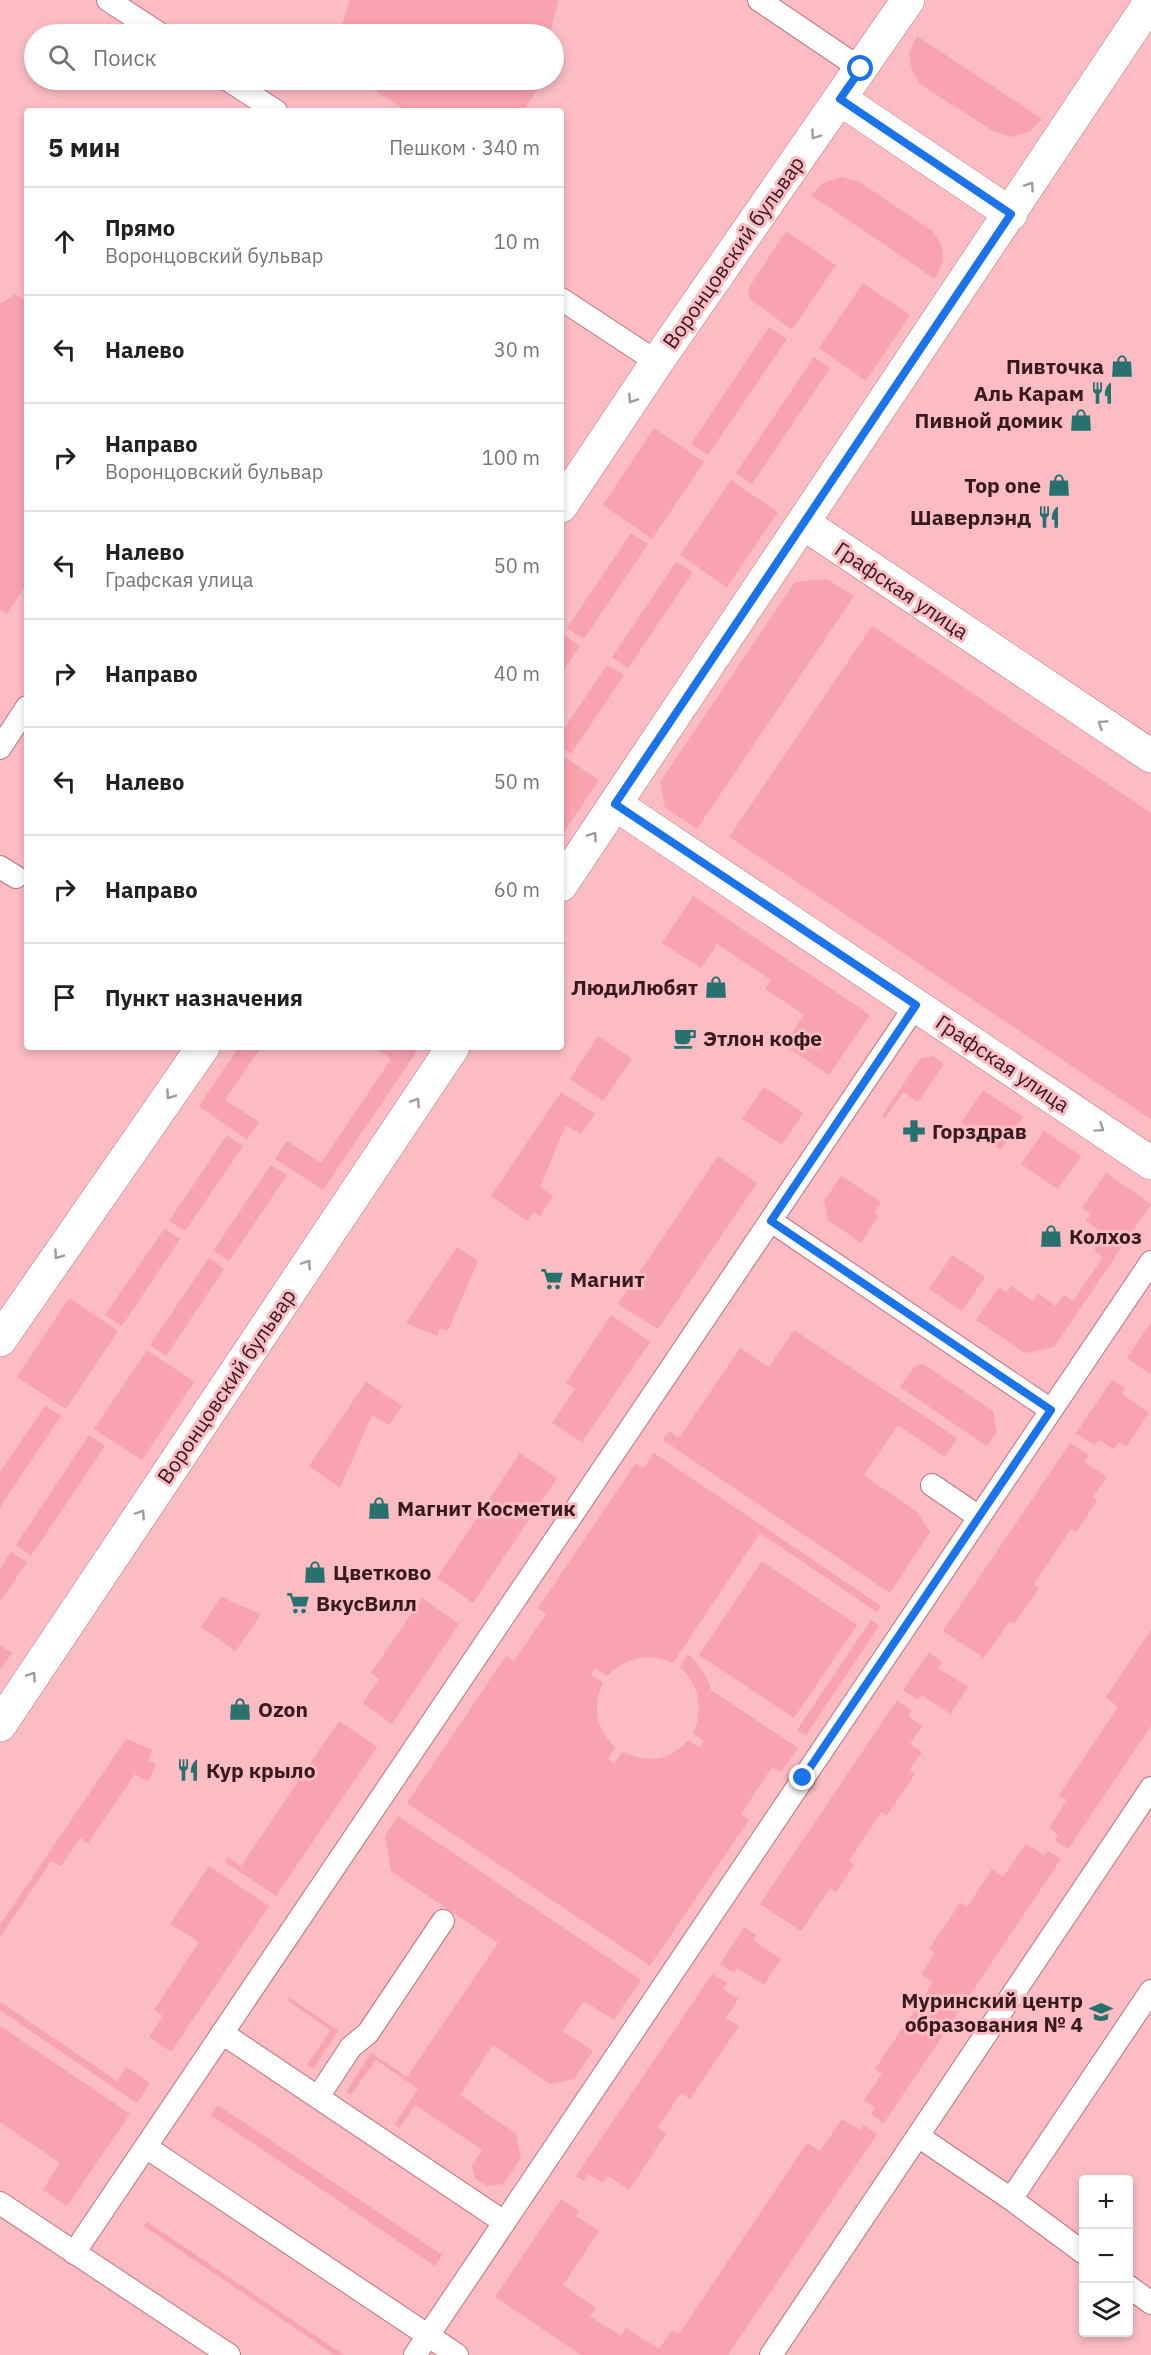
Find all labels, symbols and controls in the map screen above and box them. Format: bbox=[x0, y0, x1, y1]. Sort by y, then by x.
search box bbox=[24, 24, 564, 90]
icon: search bbox=[45, 41, 78, 74]
text: Поиск bbox=[93, 43, 157, 72]
route start bbox=[847, 55, 873, 81]
one-way arrow bbox=[811, 128, 822, 139]
text: 5 мин bbox=[48, 130, 120, 164]
text: Пешком · 340 m bbox=[389, 134, 540, 161]
street label: Воронцовский бульвар bbox=[656, 150, 810, 354]
one-way arrow bbox=[1022, 181, 1033, 192]
text: Прямо bbox=[105, 213, 175, 242]
icon: ahead bbox=[48, 225, 81, 258]
text: 10 m bbox=[494, 228, 540, 255]
text: Воронцовский бульвар bbox=[105, 242, 323, 269]
icon: left bbox=[48, 333, 81, 366]
text: Налево bbox=[105, 335, 184, 364]
text: 30 m bbox=[494, 336, 540, 363]
place label: Пивточка bbox=[1006, 352, 1104, 380]
shop icon: Пивточка bbox=[1109, 353, 1135, 379]
place label: Аль Карам bbox=[974, 379, 1084, 407]
restaurant icon: Аль Карам bbox=[1089, 380, 1115, 406]
one-way arrow bbox=[628, 392, 639, 403]
place label: Пивной домик bbox=[915, 406, 1063, 434]
shop icon: Пивной домик bbox=[1068, 407, 1094, 433]
text: Направо bbox=[105, 429, 198, 458]
icon: right bbox=[48, 441, 81, 474]
text: 100 m bbox=[482, 444, 540, 471]
text: Воронцовский бульвар bbox=[105, 458, 323, 485]
place label: Top one bbox=[964, 471, 1041, 499]
shop icon: Top one bbox=[1046, 472, 1072, 498]
place label: Шаверлэнд bbox=[910, 503, 1031, 531]
restaurant icon: Шаверлэнд bbox=[1036, 504, 1062, 530]
street label: Графская улица bbox=[830, 535, 974, 645]
text: Налево bbox=[105, 537, 184, 566]
icon: left bbox=[48, 549, 81, 582]
text: 50 m bbox=[494, 552, 540, 579]
text: Графская улица bbox=[105, 566, 253, 593]
icon: right bbox=[48, 657, 81, 690]
text: Направо bbox=[105, 659, 198, 688]
text: 40 m bbox=[494, 660, 540, 687]
one-way arrow bbox=[1098, 719, 1108, 731]
icon: left bbox=[48, 765, 81, 798]
text: Налево bbox=[105, 767, 184, 796]
text: 50 m bbox=[494, 768, 540, 795]
one-way arrow bbox=[586, 832, 598, 842]
icon: right bbox=[48, 873, 81, 906]
text: Направо bbox=[105, 875, 198, 904]
text: 60 m bbox=[494, 876, 540, 903]
place label: ЛюдиЛюбят bbox=[571, 973, 698, 1001]
shop icon: ЛюдиЛюбят bbox=[703, 974, 729, 1000]
icon: arrive bbox=[48, 981, 81, 1014]
text: Пункт назначения bbox=[105, 983, 303, 1012]
street label: Графская улица bbox=[931, 1008, 1075, 1118]
place label: Этлон кофе bbox=[703, 1024, 822, 1052]
cafe icon: Этлон кофе bbox=[672, 1025, 698, 1051]
one-way arrow bbox=[165, 1089, 177, 1099]
one-way arrow bbox=[409, 1098, 420, 1109]
place label: Горздрав bbox=[932, 1117, 1027, 1145]
pharmacy icon: Горздрав bbox=[901, 1118, 927, 1144]
one-way arrow bbox=[1093, 1121, 1104, 1132]
place label: Колхоз bbox=[1069, 1222, 1142, 1250]
shop icon: Колхоз bbox=[1038, 1223, 1064, 1249]
one-way arrow bbox=[54, 1249, 65, 1260]
one-way arrow bbox=[300, 1260, 311, 1271]
place label: Магнит bbox=[570, 1265, 645, 1293]
supermarket icon: Магнит bbox=[539, 1266, 565, 1292]
street label: Воронцовский бульвар bbox=[150, 1283, 302, 1489]
place label: Магнит Косметик bbox=[397, 1494, 576, 1522]
shop icon: Магнит Косметик bbox=[366, 1495, 392, 1521]
one-way arrow bbox=[134, 1510, 145, 1521]
place label: Цветково bbox=[333, 1558, 431, 1586]
shop icon: Цветково bbox=[302, 1559, 328, 1585]
place label: ВкусВилл bbox=[316, 1589, 417, 1617]
supermarket icon: ВкусВилл bbox=[285, 1590, 311, 1616]
one-way arrow bbox=[25, 1672, 37, 1682]
place label: Ozon bbox=[258, 1695, 308, 1723]
shop icon: Ozon bbox=[227, 1696, 253, 1722]
place label: Кур крыло bbox=[206, 1756, 316, 1784]
restaurant icon: Кур крыло bbox=[175, 1757, 201, 1783]
route end bbox=[789, 1764, 815, 1790]
place label: Муринский центр образования № 4 bbox=[901, 1986, 1083, 2038]
school or university icon: Муринский центр образования № 4 bbox=[1088, 1999, 1114, 2025]
map controls bbox=[1079, 2175, 1133, 2337]
button: + bbox=[1079, 2175, 1133, 2229]
button: − bbox=[1079, 2229, 1133, 2283]
button: layers bbox=[1079, 2283, 1133, 2337]

